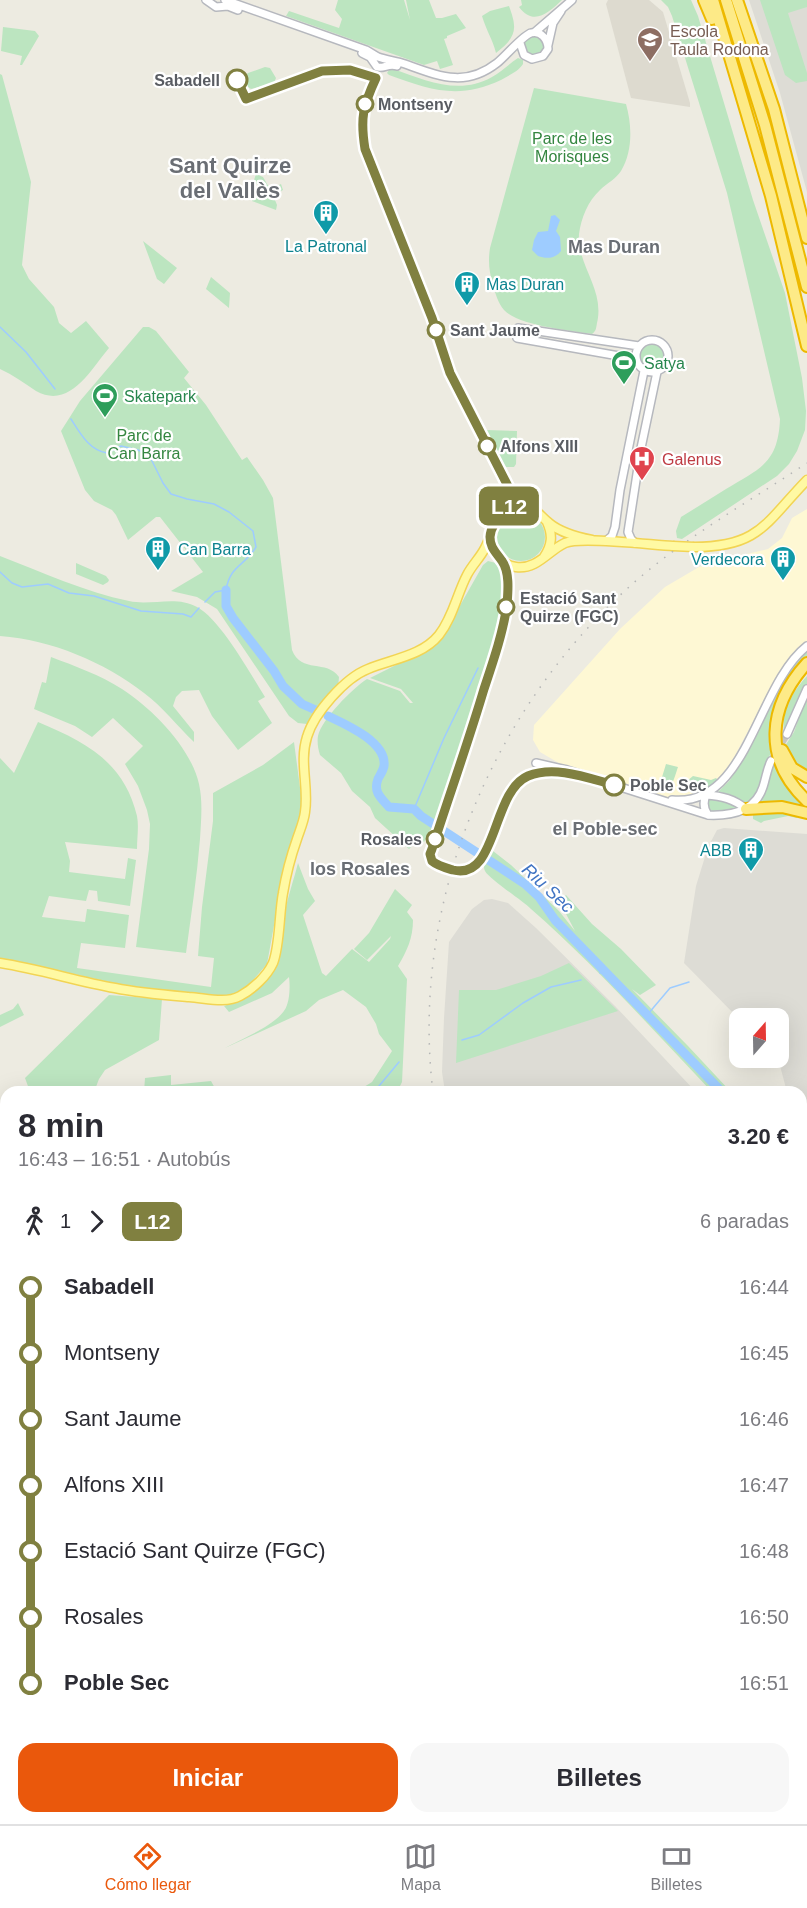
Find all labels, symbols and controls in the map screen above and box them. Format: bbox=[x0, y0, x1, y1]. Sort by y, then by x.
place label: Escola Taula Rodona bbox=[670, 23, 769, 58]
school or university icon: Escola Taula Rodona bbox=[635, 25, 665, 63]
marker: Sabadell bbox=[226, 69, 248, 91]
place label: Sabadell bbox=[154, 72, 220, 89]
marker: Montseny bbox=[356, 95, 374, 113]
place label: Montseny bbox=[378, 96, 453, 113]
park label: Parc de les Morisques bbox=[532, 130, 612, 165]
district label: Sant Quirze del Vallès bbox=[169, 153, 291, 203]
building icon: La Patronal bbox=[311, 198, 341, 236]
district label: Mas Duran bbox=[568, 237, 660, 257]
place label: La Patronal bbox=[285, 238, 367, 255]
building icon: Mas Duran bbox=[452, 269, 482, 307]
place label: Mas Duran bbox=[486, 276, 564, 293]
marker: Sant Jaume bbox=[427, 321, 445, 339]
place label: Sant Jaume bbox=[450, 322, 540, 339]
sports icon: Satya bbox=[609, 348, 639, 386]
place label: Satya bbox=[644, 355, 685, 372]
sports icon: Skatepark bbox=[90, 381, 120, 419]
place label: Skatepark bbox=[124, 388, 197, 405]
park label: Parc de Can Barra bbox=[108, 427, 181, 462]
marker: Alfons XIII bbox=[478, 437, 496, 455]
place label: Alfons XIII bbox=[500, 438, 578, 455]
hospital icon: Galenus bbox=[627, 444, 657, 482]
place label: Galenus bbox=[662, 451, 722, 468]
line badge: L12 bbox=[474, 486, 544, 526]
text: L12 bbox=[491, 495, 527, 518]
building icon: Can Barra bbox=[143, 534, 173, 572]
place label: Can Barra bbox=[178, 541, 251, 558]
building icon: Verdecora bbox=[768, 544, 798, 582]
place label: Verdecora bbox=[691, 551, 764, 568]
place label: Estació Sant Quirze (FGC) bbox=[520, 590, 619, 625]
marker: Estació Sant Quirze (FGC) bbox=[497, 598, 515, 616]
marker: Poble Sec bbox=[603, 774, 625, 796]
place label: Poble Sec bbox=[630, 777, 707, 794]
district label: el Poble-sec bbox=[552, 819, 658, 839]
marker: Rosales bbox=[426, 830, 444, 848]
place label: Rosales bbox=[361, 831, 422, 848]
building icon: ABB bbox=[736, 835, 766, 873]
place label: ABB bbox=[700, 842, 732, 859]
district label: los Rosales bbox=[310, 859, 410, 879]
water label: Riu Sec bbox=[518, 859, 578, 917]
north arrow bbox=[729, 1008, 789, 1068]
map controls bbox=[729, 1008, 789, 1068]
text: 8 min bbox=[18, 1107, 104, 1144]
text: 3.20 € bbox=[728, 1124, 789, 1149]
text: 16:43 – 16:51 · Autobús bbox=[18, 1148, 230, 1170]
icon: walk bbox=[18, 1205, 51, 1238]
icon: forward bbox=[80, 1205, 113, 1238]
text: 1 bbox=[60, 1210, 71, 1232]
text: L12 bbox=[134, 1210, 170, 1233]
text: 6 paradas bbox=[700, 1210, 789, 1232]
text: Sabadell bbox=[64, 1274, 154, 1299]
text: 16:44 bbox=[739, 1276, 789, 1298]
text: Montseny bbox=[64, 1340, 159, 1365]
text: 16:45 bbox=[739, 1342, 789, 1364]
text: Sant Jaume bbox=[64, 1406, 181, 1431]
text: 16:46 bbox=[739, 1408, 789, 1430]
text: Alfons XIII bbox=[64, 1472, 164, 1497]
text: 16:47 bbox=[739, 1474, 789, 1496]
text: Estació Sant Quirze (FGC) bbox=[64, 1538, 326, 1563]
text: 16:48 bbox=[739, 1540, 789, 1562]
text: Rosales bbox=[64, 1604, 143, 1629]
text: 16:50 bbox=[739, 1606, 789, 1628]
text: Poble Sec bbox=[64, 1670, 169, 1695]
text: 16:51 bbox=[739, 1672, 789, 1694]
button: Iniciar bbox=[18, 1743, 398, 1812]
button: Billetes bbox=[410, 1743, 789, 1812]
tab: Cómo llegar bbox=[105, 1840, 191, 1894]
tab: Mapa bbox=[401, 1840, 441, 1894]
tab: Billetes bbox=[651, 1840, 702, 1894]

